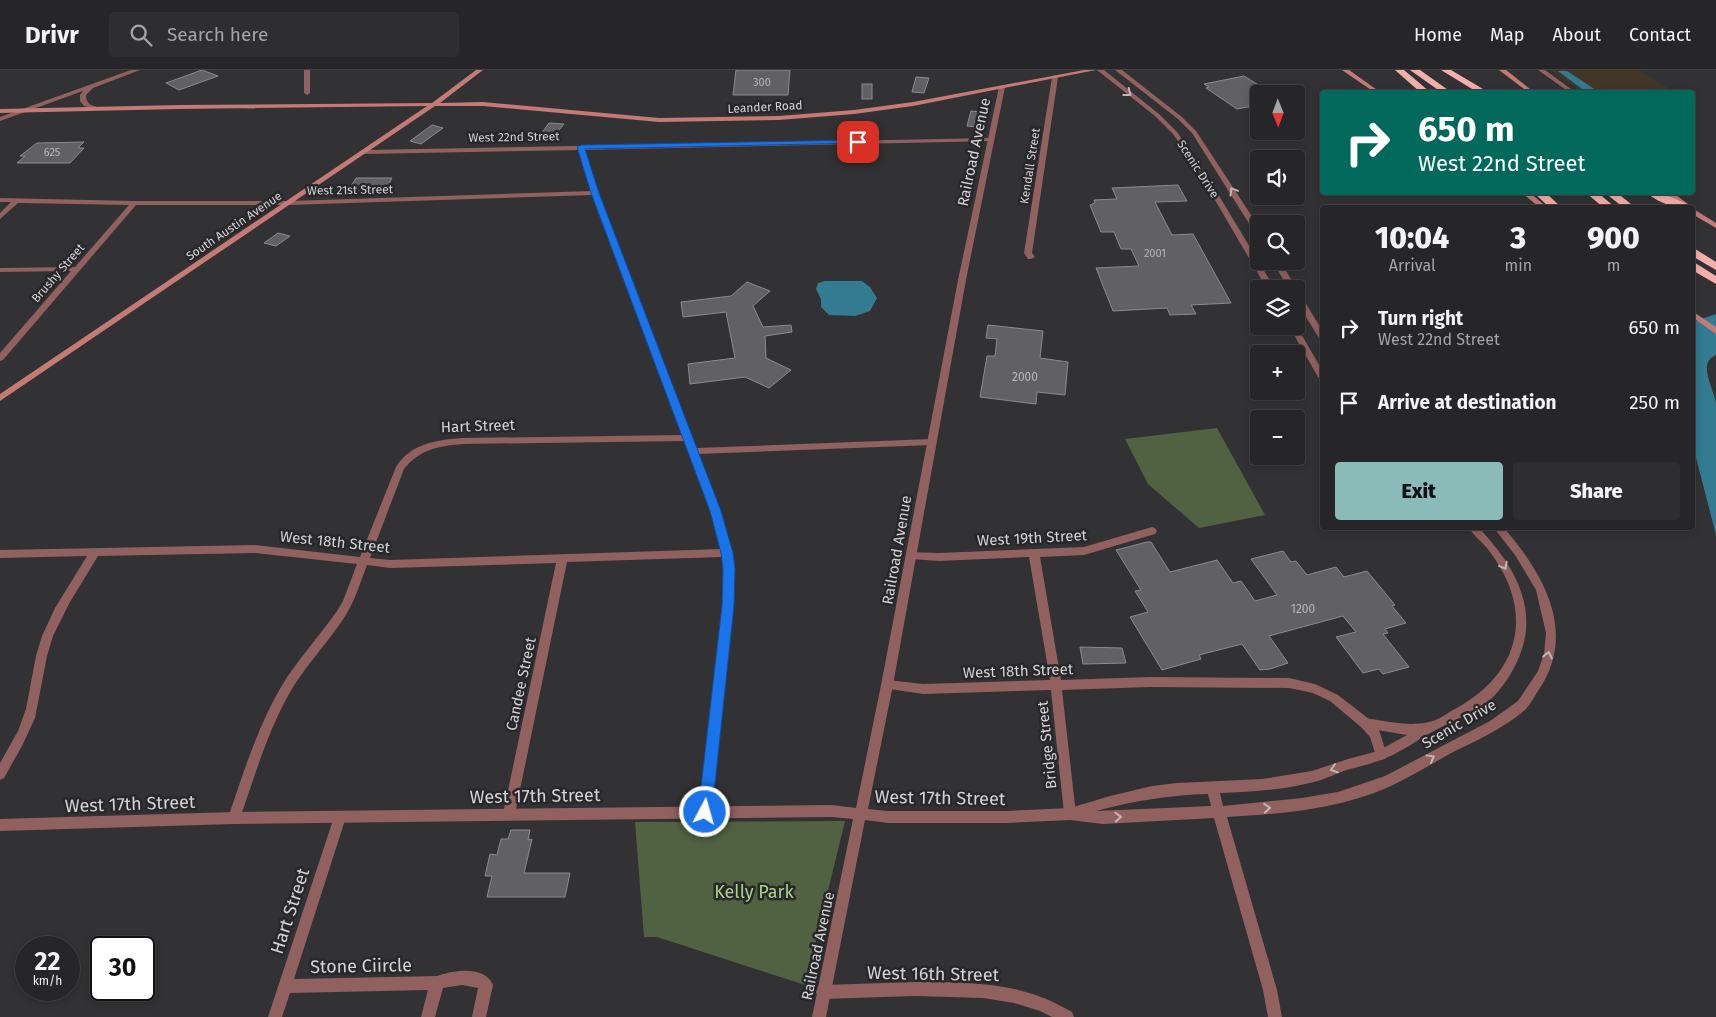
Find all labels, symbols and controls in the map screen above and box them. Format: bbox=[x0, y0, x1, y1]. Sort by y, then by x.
search box bbox=[109, 12, 459, 57]
text: Drivr bbox=[25, 21, 79, 49]
icon: search bbox=[127, 21, 155, 49]
text: Search here bbox=[167, 23, 268, 46]
text: Home bbox=[1414, 24, 1462, 46]
text: Map bbox=[1490, 24, 1524, 46]
text: About bbox=[1552, 24, 1601, 46]
text: Contact bbox=[1629, 24, 1691, 46]
house number: 300 bbox=[753, 76, 771, 89]
north arrow bbox=[1250, 85, 1305, 140]
map controls bbox=[1250, 85, 1305, 465]
one-way arrow bbox=[1122, 87, 1131, 95]
street label: Railroad Avenue bbox=[954, 96, 994, 208]
street label: Leander Road bbox=[727, 98, 803, 116]
text: 650 m bbox=[1418, 108, 1515, 150]
icon: right bbox=[1335, 110, 1400, 175]
pin bbox=[837, 121, 879, 163]
street label: Kendall Street bbox=[1017, 126, 1043, 205]
icon: arrive bbox=[844, 128, 872, 156]
street label: West 22nd Street bbox=[468, 129, 560, 145]
street label: Scenic Drive bbox=[1174, 137, 1222, 201]
house number: 625 bbox=[44, 146, 61, 159]
button: sound bbox=[1250, 150, 1305, 205]
text: West 22nd Street bbox=[1418, 150, 1585, 177]
street label: West 21st Street bbox=[307, 182, 394, 198]
one-way arrow bbox=[1230, 187, 1240, 196]
street label: South Austin Avenue bbox=[184, 189, 284, 263]
button: search bbox=[1250, 215, 1305, 270]
text: 10:04 bbox=[1375, 220, 1449, 256]
text: 3 bbox=[1510, 220, 1526, 256]
text: 900 bbox=[1587, 220, 1640, 256]
street label: Brushy Street bbox=[29, 240, 88, 305]
house number: 2001 bbox=[1144, 247, 1166, 260]
text: Arrival bbox=[1389, 256, 1436, 275]
text: min bbox=[1504, 256, 1532, 275]
text: m bbox=[1607, 256, 1620, 275]
button: layers bbox=[1250, 280, 1305, 335]
text: Turn right bbox=[1378, 307, 1463, 330]
icon: right bbox=[1335, 314, 1363, 342]
text: 650 m bbox=[1629, 316, 1680, 339]
text: West 22nd Street bbox=[1378, 330, 1500, 349]
button: + bbox=[1250, 345, 1305, 400]
house number: 2000 bbox=[1012, 370, 1038, 384]
icon: arrive bbox=[1335, 389, 1363, 417]
text: Arrive at destination bbox=[1378, 391, 1557, 414]
text: 250 m bbox=[1629, 391, 1680, 414]
button: − bbox=[1250, 410, 1305, 465]
street label: Hart Street bbox=[441, 416, 516, 436]
button: Exit bbox=[1335, 462, 1503, 520]
button: Share bbox=[1513, 462, 1680, 520]
street label: Railroad Avenue bbox=[879, 494, 915, 606]
street label: West 19th Street bbox=[977, 526, 1088, 550]
street label: West 18th Street bbox=[279, 527, 391, 557]
one-way arrow bbox=[1498, 560, 1508, 569]
house number: 1200 bbox=[1291, 602, 1316, 616]
street label: Candee Street bbox=[502, 635, 540, 732]
one-way arrow bbox=[1542, 651, 1552, 660]
street label: West 18th Street bbox=[962, 660, 1074, 682]
street label: Scenic Drive bbox=[1419, 696, 1499, 752]
street label: Bridge Street bbox=[1033, 699, 1061, 790]
one-way arrow bbox=[1426, 755, 1435, 765]
one-way arrow bbox=[1330, 763, 1339, 773]
street label: West 17th Street bbox=[470, 784, 601, 808]
position arrow bbox=[678, 785, 730, 837]
street label: West 17th Street bbox=[875, 786, 1006, 810]
street label: West 17th Street bbox=[64, 791, 196, 817]
one-way arrow bbox=[1264, 802, 1272, 813]
one-way arrow bbox=[1115, 812, 1123, 822]
street label: Hart Street bbox=[266, 865, 314, 957]
park label: Kelly Park bbox=[714, 881, 795, 903]
street label: Railroad Avenue bbox=[798, 890, 838, 1002]
speed limit sign: 30 bbox=[90, 936, 155, 1001]
text: 22 bbox=[35, 947, 60, 977]
street label: Stone Ciircle bbox=[310, 954, 412, 978]
street label: West 16th Street bbox=[867, 962, 1000, 986]
text: km/h bbox=[33, 974, 62, 988]

